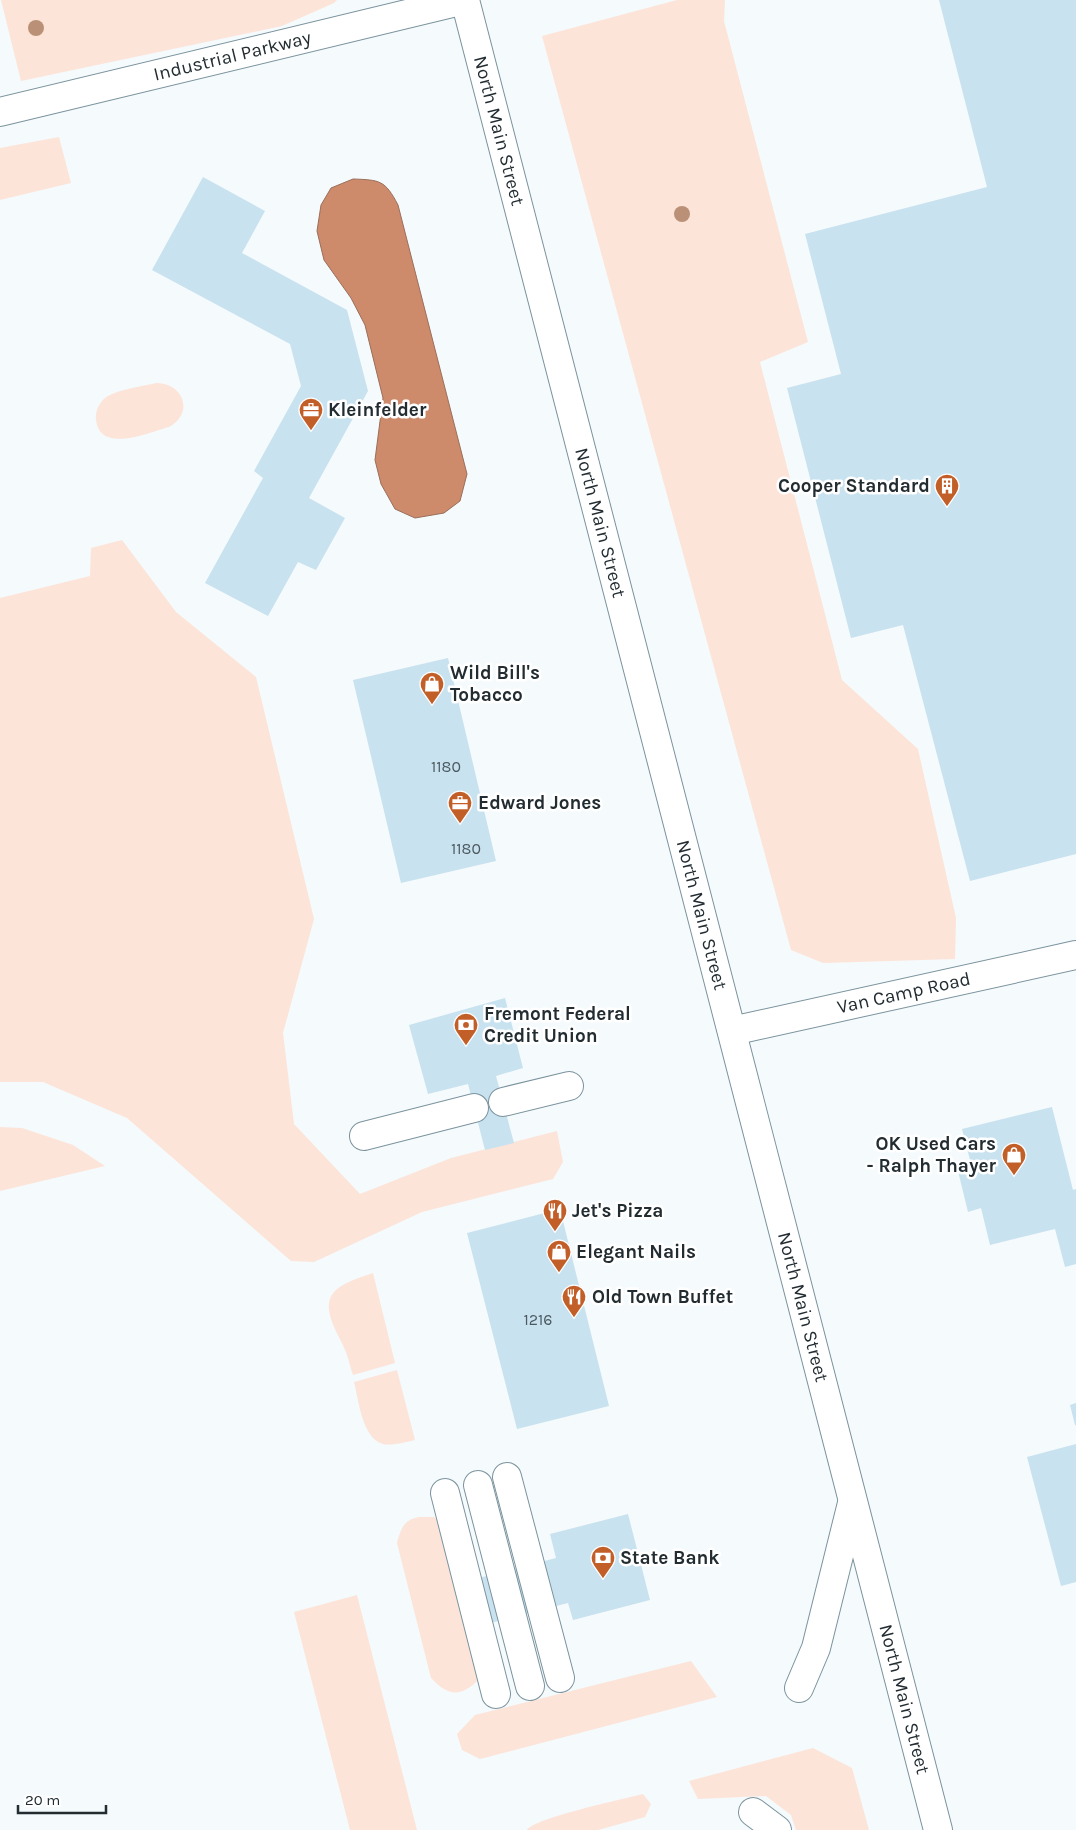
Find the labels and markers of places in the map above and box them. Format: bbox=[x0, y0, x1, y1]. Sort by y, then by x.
office icon: Kleinfelder bbox=[298, 397, 324, 431]
place label: Kleinfelder bbox=[328, 399, 427, 421]
building icon: Cooper Standard bbox=[934, 473, 960, 507]
place label: Cooper Standard bbox=[778, 475, 930, 497]
place label: Wild Bill's Tobacco bbox=[450, 662, 540, 706]
shop icon: Wild Bill's Tobacco bbox=[419, 671, 445, 705]
office icon: Edward Jones bbox=[447, 790, 473, 824]
place label: Edward Jones bbox=[478, 792, 601, 814]
place label: Fremont Federal Credit Union bbox=[484, 1003, 631, 1047]
bank icon: Fremont Federal Credit Union bbox=[453, 1012, 479, 1046]
place label: OK Used Cars - Ralph Thayer bbox=[867, 1133, 997, 1177]
shop icon: OK Used Cars - Ralph Thayer bbox=[1001, 1142, 1027, 1176]
restaurant icon: Jet's Pizza bbox=[542, 1198, 568, 1232]
place label: Jet's Pizza bbox=[572, 1200, 663, 1222]
shop icon: Elegant Nails bbox=[546, 1239, 572, 1273]
place label: Elegant Nails bbox=[576, 1241, 696, 1263]
restaurant icon: Old Town Buffet bbox=[561, 1284, 587, 1318]
place label: Old Town Buffet bbox=[592, 1286, 733, 1308]
bank icon: State Bank bbox=[590, 1545, 616, 1579]
place label: State Bank bbox=[620, 1547, 720, 1569]

